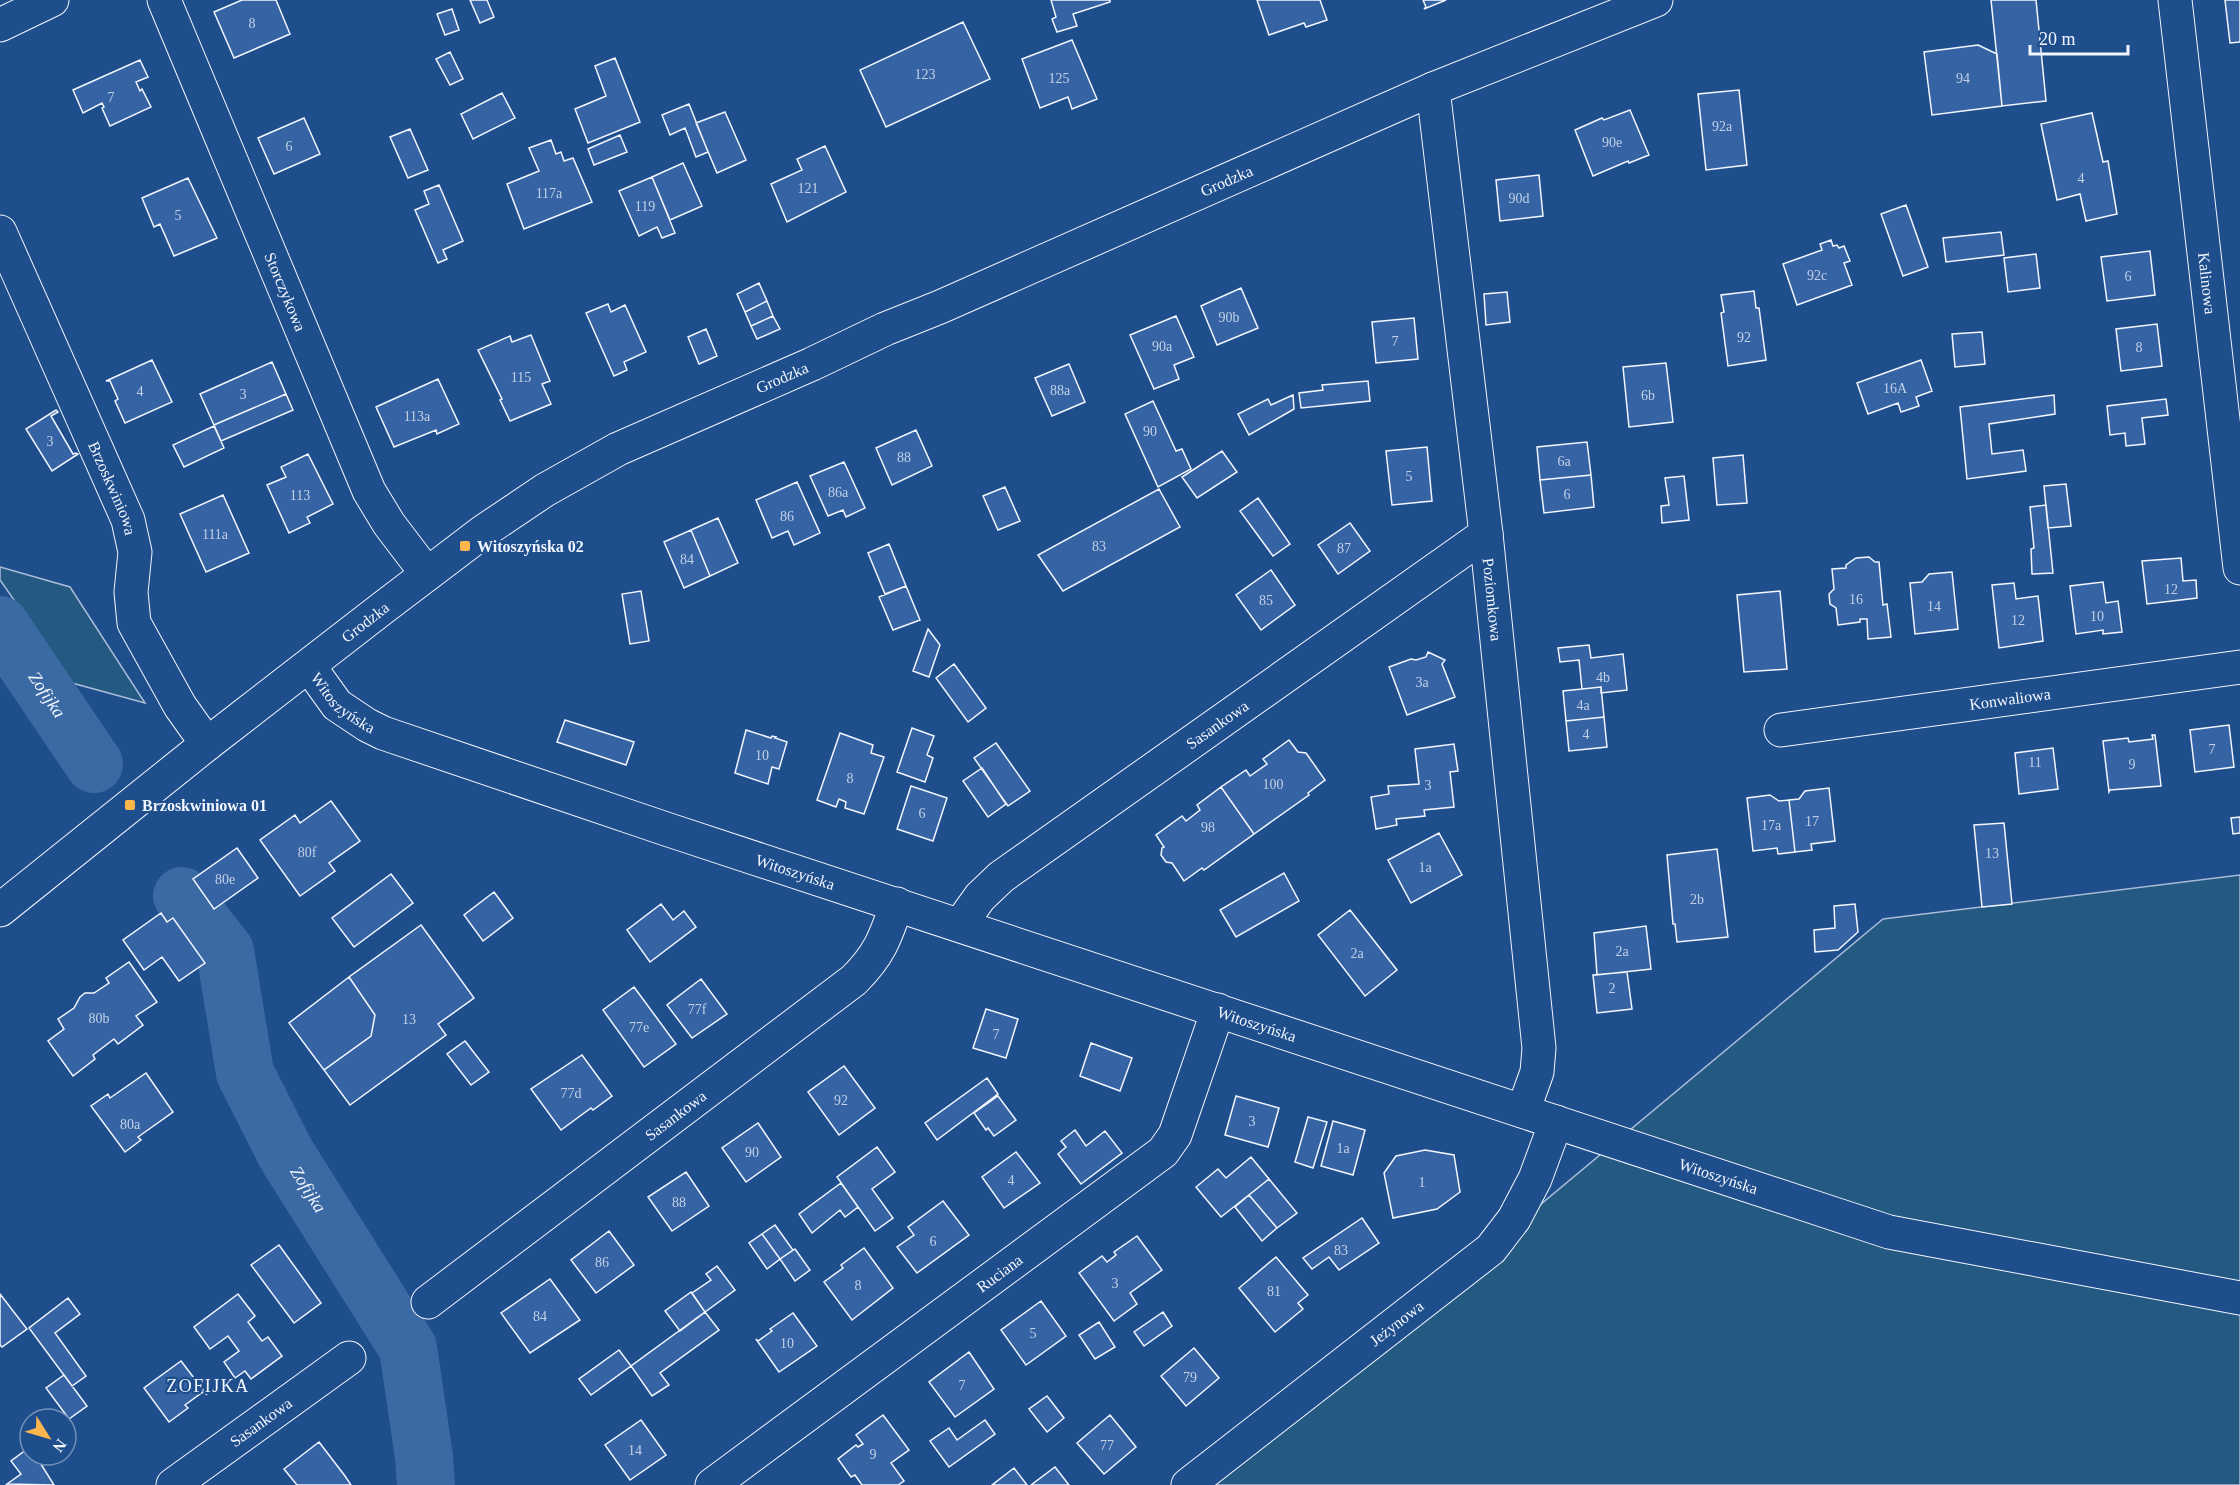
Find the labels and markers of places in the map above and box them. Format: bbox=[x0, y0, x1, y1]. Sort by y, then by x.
place label: Witoszyńska 02 bbox=[477, 538, 584, 556]
marker: Witoszyńska 02 bbox=[458, 539, 472, 553]
place label: Brzoskwiniowa 01 bbox=[142, 797, 267, 814]
marker: Brzoskwiniowa 01 bbox=[123, 798, 137, 812]

